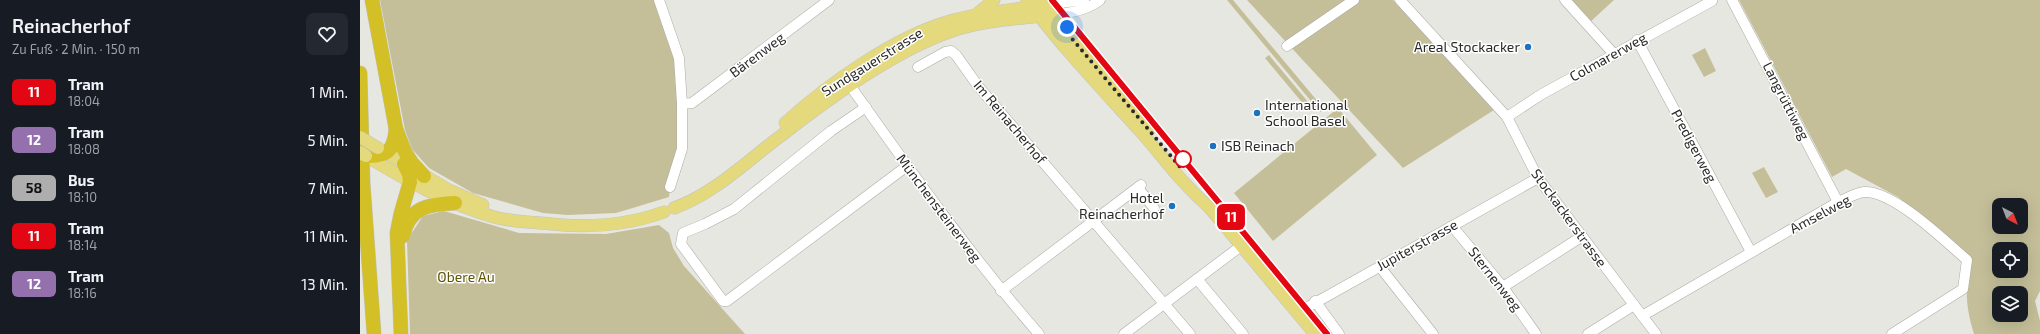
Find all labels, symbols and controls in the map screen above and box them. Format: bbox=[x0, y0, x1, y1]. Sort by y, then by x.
button: heart bbox=[306, 13, 348, 55]
text: Reinacherhof bbox=[12, 14, 130, 37]
your location bbox=[1057, 17, 1077, 37]
street label: Sundgauerstrasse bbox=[818, 24, 925, 100]
street label: Bärenweg bbox=[726, 28, 788, 81]
street label: Colmarerweg bbox=[1566, 28, 1649, 85]
place label: Areal Stockacker bbox=[1414, 38, 1520, 55]
text: Zu Fuß · 2 Min. · 150 m bbox=[12, 41, 140, 57]
marker: Areal Stockacker bbox=[1523, 42, 1533, 52]
street label: Langrüttiweg bbox=[1759, 59, 1813, 143]
text: Tram bbox=[68, 75, 104, 93]
street label: Im Reinacherhof bbox=[970, 76, 1051, 167]
text: 11 bbox=[28, 83, 40, 100]
text: 1 Min. bbox=[310, 83, 348, 101]
text: 18:04 bbox=[68, 93, 100, 109]
place label: International School Basel bbox=[1265, 96, 1349, 129]
street label: Predigerweg bbox=[1668, 106, 1721, 185]
marker: International School Basel bbox=[1252, 108, 1262, 118]
text: Tram bbox=[68, 123, 104, 141]
text: 12 bbox=[27, 131, 41, 148]
text: 5 Min. bbox=[308, 131, 348, 149]
place label: ISB Reinach bbox=[1221, 137, 1295, 154]
text: 18:08 bbox=[68, 141, 100, 157]
marker: ISB Reinach bbox=[1208, 141, 1218, 151]
street label: Münchensteinerweg bbox=[893, 150, 986, 265]
unlabelled marker bbox=[1174, 150, 1192, 168]
street label: Stockackerstrasse bbox=[1528, 165, 1611, 270]
text: Bus bbox=[68, 171, 94, 189]
text: 58 bbox=[26, 179, 42, 196]
text: 7 Min. bbox=[308, 179, 348, 197]
text: 18:10 bbox=[68, 189, 97, 205]
place label: Hotel Reinacherhof bbox=[1079, 189, 1165, 222]
street label: Amselweg bbox=[1786, 190, 1853, 237]
north arrow bbox=[1992, 198, 2028, 234]
map controls bbox=[1992, 198, 2028, 322]
marker: Hotel Reinacherhof bbox=[1167, 201, 1177, 211]
line badge: 11 bbox=[1213, 204, 1249, 230]
text: 11 bbox=[1225, 208, 1237, 225]
street label: Jupiterstrasse bbox=[1373, 215, 1460, 274]
text: Tram bbox=[68, 219, 104, 237]
text: 11 bbox=[28, 227, 40, 244]
text: 11 Min. bbox=[304, 227, 348, 245]
text: 18:14 bbox=[68, 237, 97, 253]
button: locate bbox=[1992, 242, 2028, 278]
street label: Sternenweg bbox=[1465, 243, 1526, 314]
text: Tram bbox=[68, 267, 104, 285]
park label: Obere Au bbox=[437, 268, 495, 285]
text: 12 bbox=[27, 275, 41, 292]
text: 13 Min. bbox=[301, 275, 348, 293]
text: 18:16 bbox=[68, 285, 97, 301]
button: layers bbox=[1992, 286, 2028, 322]

